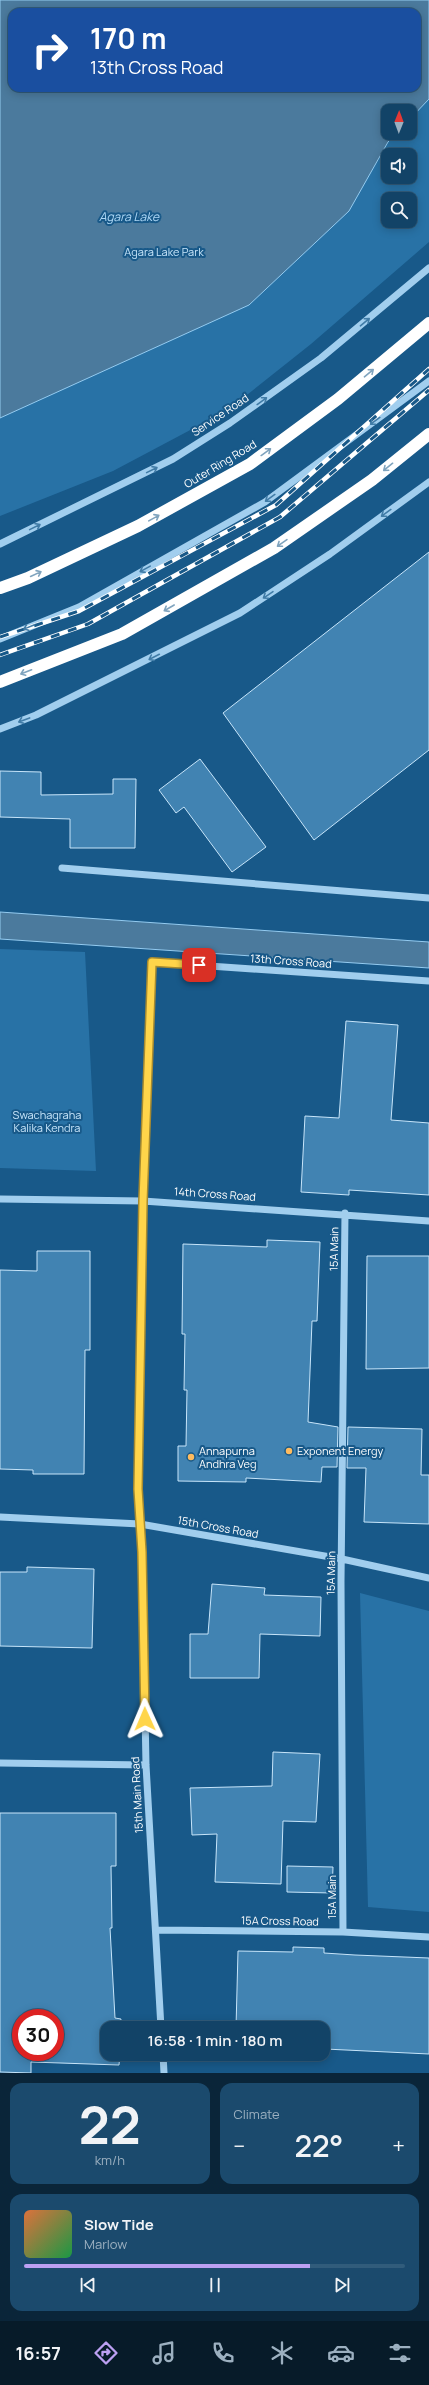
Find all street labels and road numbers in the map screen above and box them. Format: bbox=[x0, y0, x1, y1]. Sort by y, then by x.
street label: Service Road bbox=[188, 390, 251, 439]
street label: Outer Ring Road bbox=[181, 436, 259, 491]
street label: 13th Cross Road bbox=[250, 950, 332, 971]
street label: 14th Cross Road bbox=[174, 1183, 256, 1204]
street label: 15A Main bbox=[326, 1227, 341, 1271]
street label: 15th Cross Road bbox=[177, 1512, 260, 1541]
street label: 15A Main bbox=[323, 1551, 338, 1595]
street label: 15th Main Road bbox=[127, 1756, 146, 1834]
street label: 15A Main bbox=[324, 1875, 339, 1919]
street label: 15A Cross Road bbox=[241, 1912, 319, 1929]

